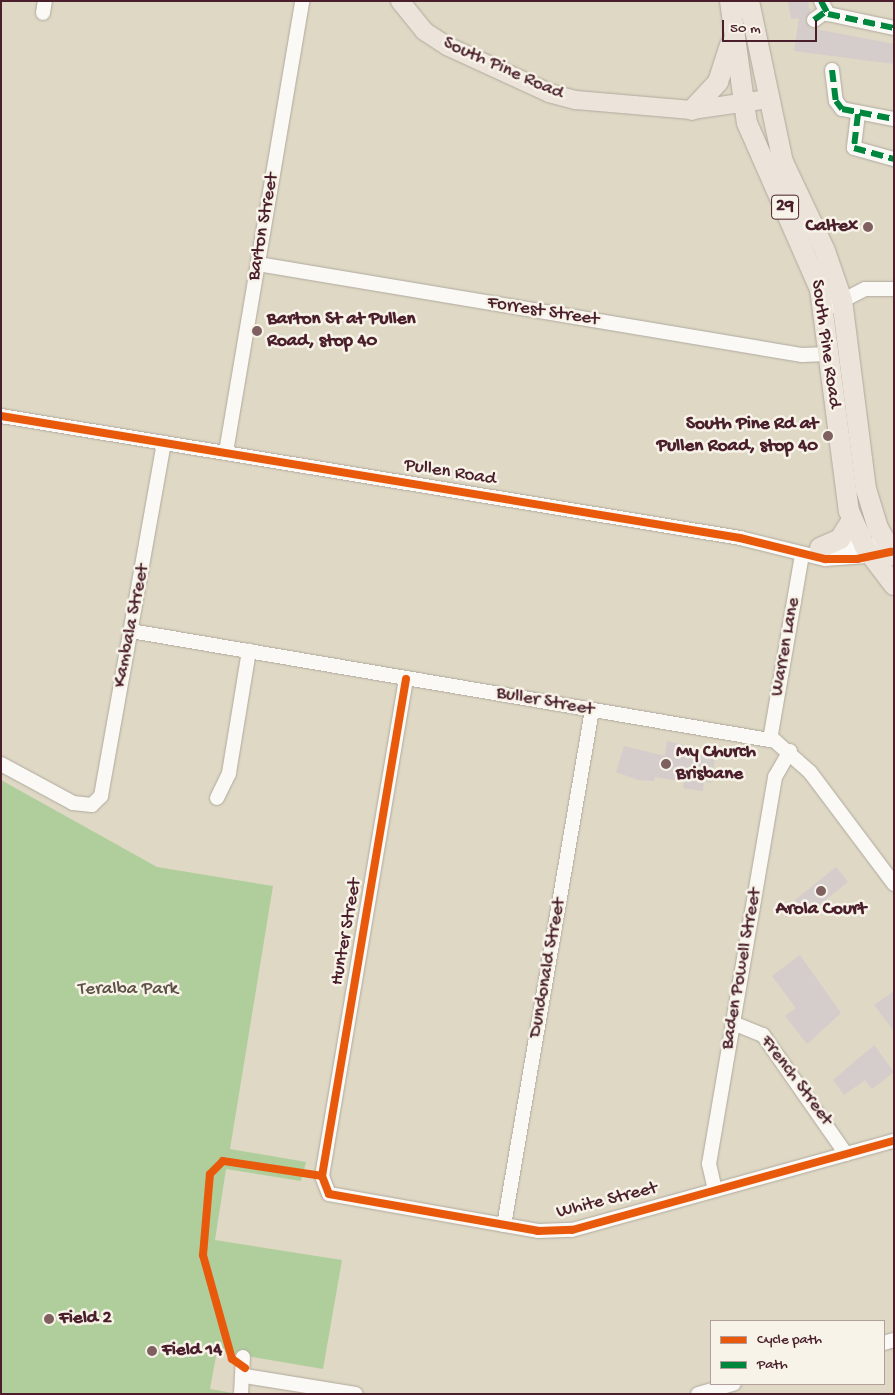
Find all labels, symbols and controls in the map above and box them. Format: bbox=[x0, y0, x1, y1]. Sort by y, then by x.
scale bar bbox=[725, 10, 820, 42]
text: 50 m bbox=[730, 20, 761, 38]
street label: South Pine Road bbox=[439, 32, 567, 106]
street label: Barton Street bbox=[243, 171, 285, 283]
road number: 29 bbox=[770, 192, 800, 222]
place label: Caltex bbox=[805, 216, 858, 238]
marker: Caltex bbox=[862, 221, 874, 233]
street label: South Pine Road bbox=[805, 278, 845, 410]
street label: Forrest Street bbox=[486, 292, 600, 332]
place label: Barton St at Pullen Road, stop 40 bbox=[267, 309, 416, 353]
marker: Barton St at Pullen Road, stop 40 bbox=[251, 325, 263, 337]
place label: South Pine Rd at Pullen Road, stop 40 bbox=[657, 414, 818, 458]
marker: South Pine Rd at Pullen Road, stop 40 bbox=[822, 430, 834, 442]
street label: Pullen Road bbox=[402, 454, 498, 492]
street label: Kambala Street bbox=[109, 562, 155, 690]
street label: Warren Lane bbox=[766, 596, 806, 698]
street label: Buller Street bbox=[494, 682, 596, 722]
place label: My Church Brisbane bbox=[676, 742, 756, 786]
marker: My Church Brisbane bbox=[660, 758, 672, 770]
street label: Hunter Street bbox=[326, 877, 368, 987]
marker: Arola Court bbox=[815, 885, 827, 897]
street label: Baden Powell Street bbox=[717, 887, 767, 1051]
street label: Dundonald Street bbox=[524, 896, 572, 1040]
place label: Arola Court bbox=[776, 899, 866, 921]
park label: Teralba Park bbox=[78, 979, 178, 1001]
street label: French Street bbox=[755, 1031, 837, 1131]
street label: White Street bbox=[554, 1177, 660, 1225]
place label: Field 2 bbox=[59, 1308, 112, 1330]
marker: Field 2 bbox=[43, 1313, 55, 1325]
legend bbox=[710, 1320, 885, 1385]
text: Cycle path bbox=[757, 1331, 822, 1349]
place label: Field 14 bbox=[162, 1340, 222, 1362]
marker: Field 14 bbox=[146, 1345, 158, 1357]
text: Path bbox=[757, 1356, 788, 1374]

